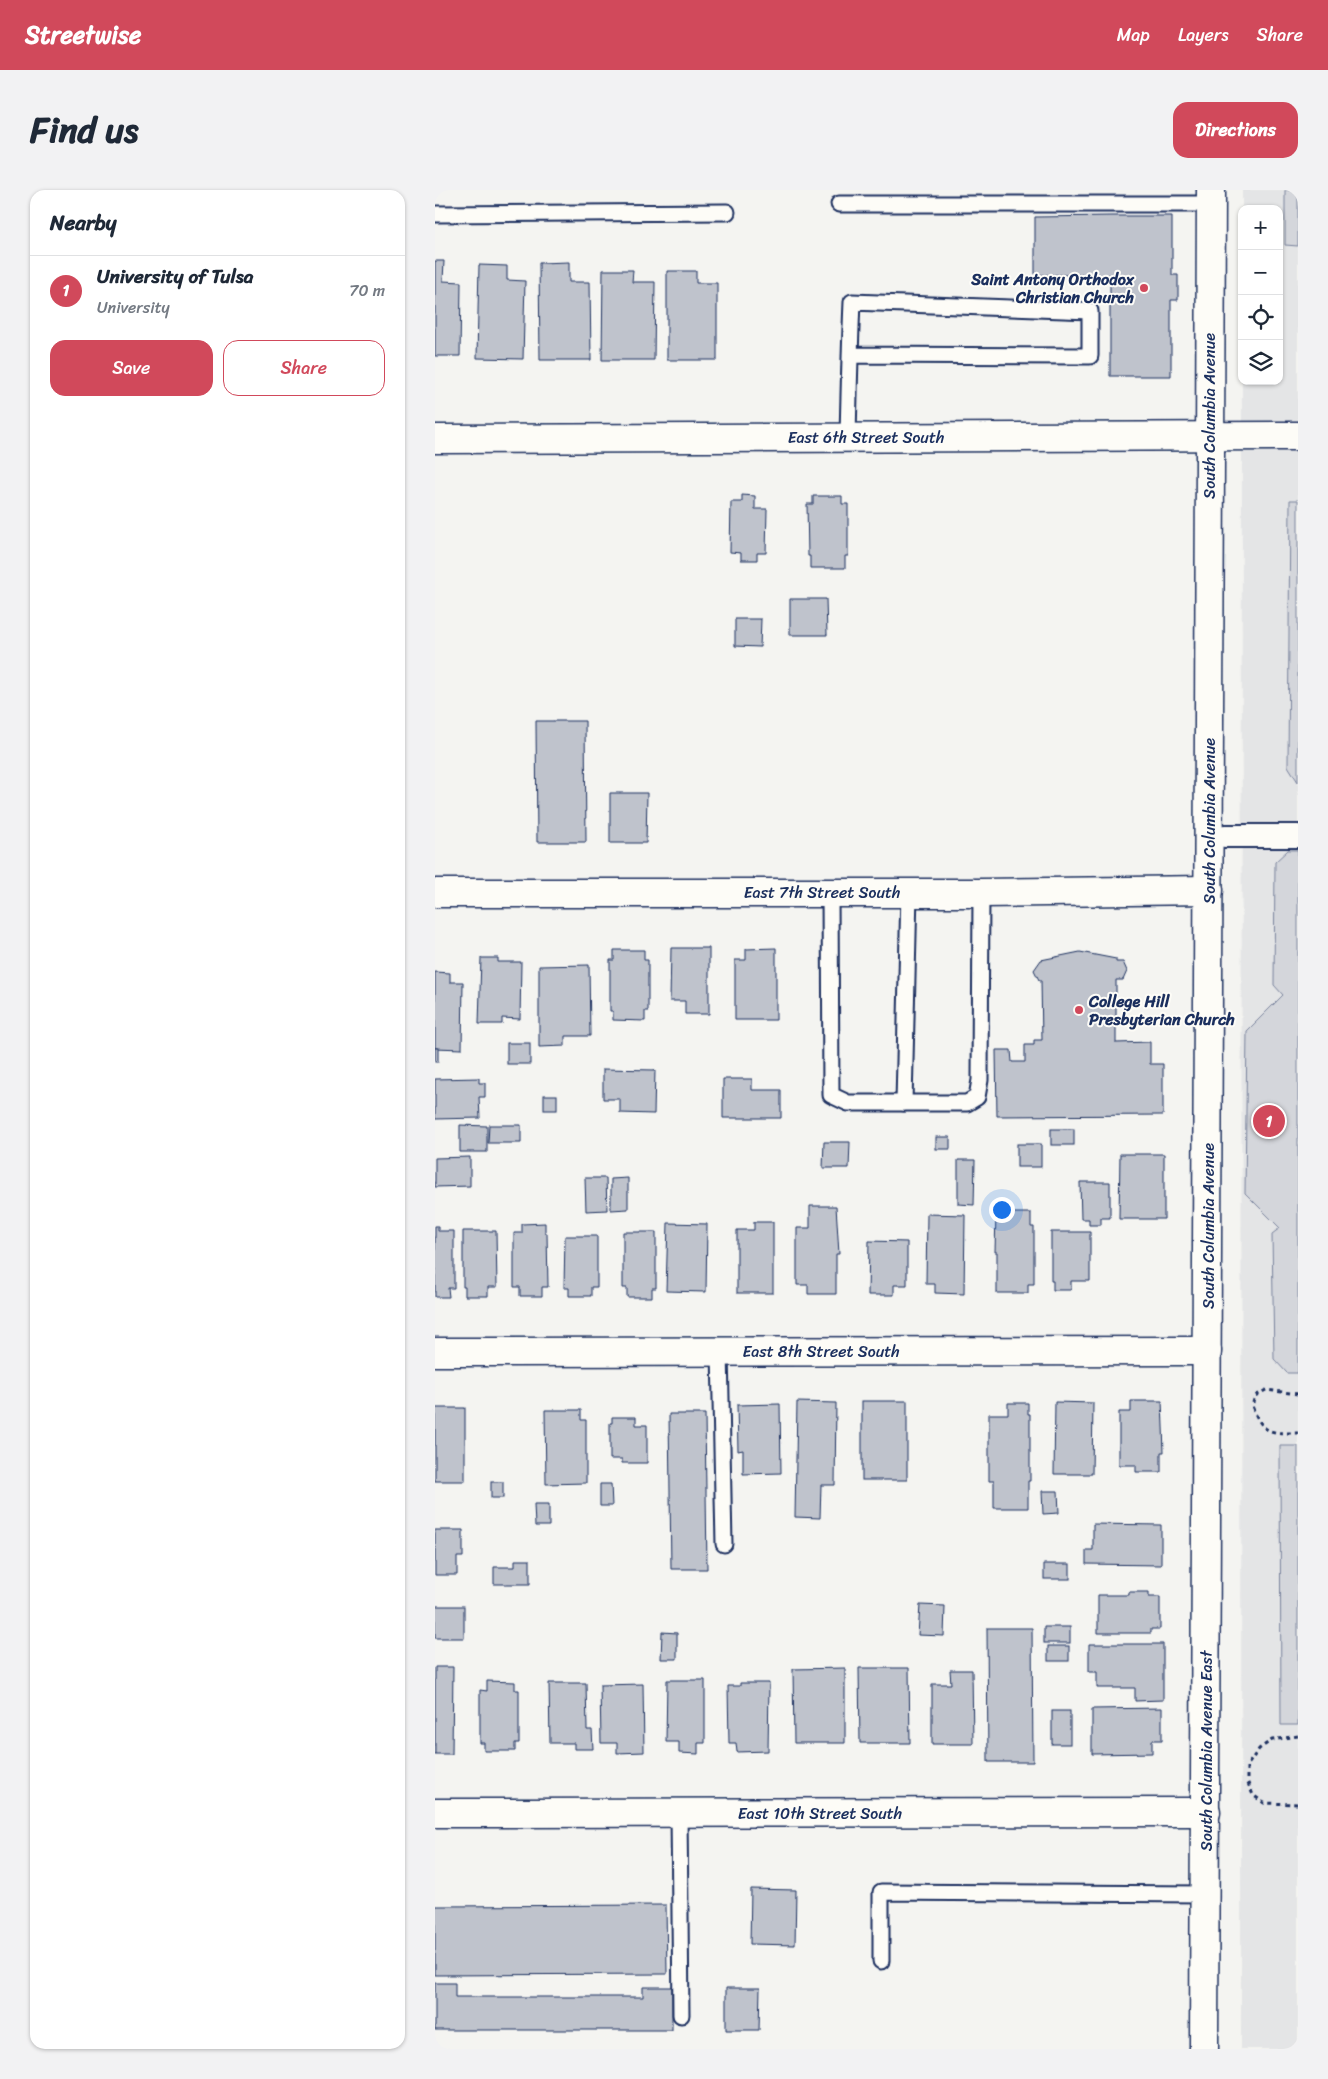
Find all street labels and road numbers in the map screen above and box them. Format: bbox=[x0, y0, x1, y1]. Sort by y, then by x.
street label: South Columbia Avenue bbox=[1195, 333, 1224, 499]
street label: East 6th Street South bbox=[788, 423, 944, 452]
street label: South Columbia Avenue bbox=[1195, 738, 1224, 904]
street label: East 7th Street South bbox=[744, 878, 900, 907]
street label: South Columbia Avenue bbox=[1194, 1143, 1223, 1309]
street label: East 8th Street South bbox=[742, 1337, 900, 1366]
street label: South Columbia Avenue East bbox=[1192, 1650, 1221, 1851]
street label: East 10th Street South bbox=[738, 1799, 902, 1828]

